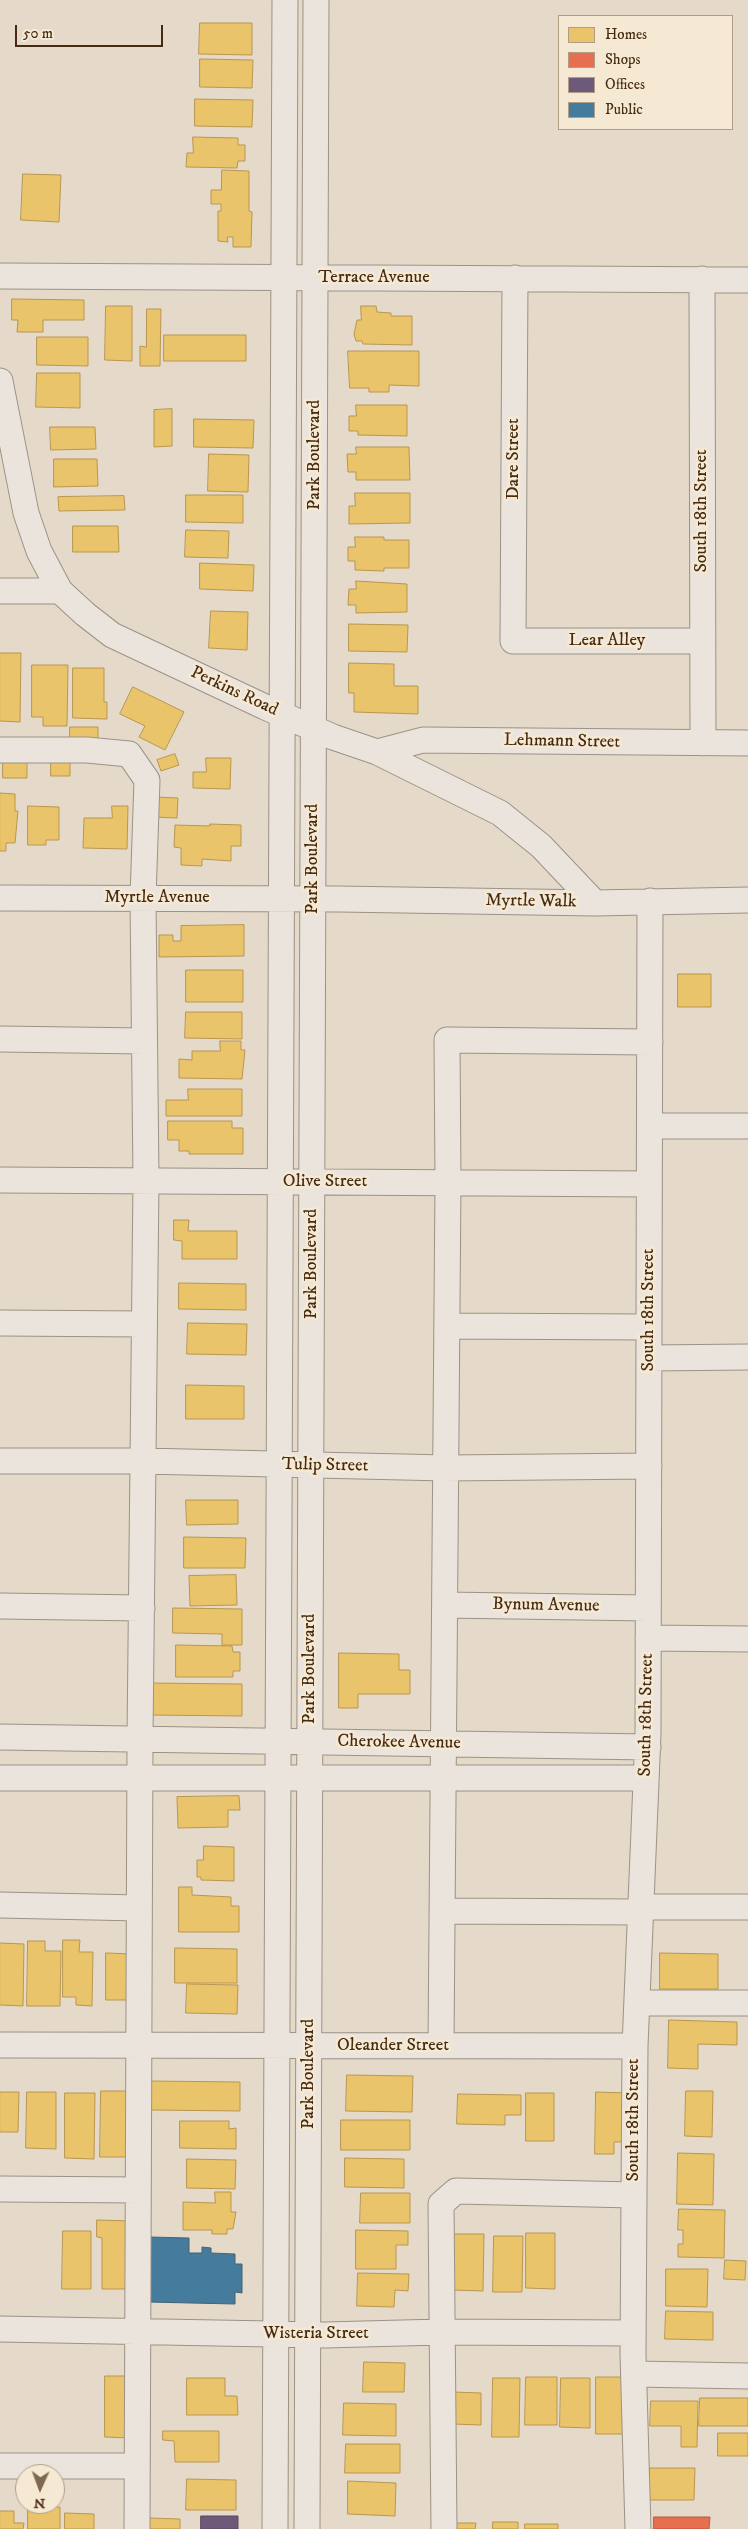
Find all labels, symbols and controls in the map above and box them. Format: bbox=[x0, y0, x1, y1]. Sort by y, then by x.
scale bar bbox=[18, 15, 165, 47]
legend bbox=[558, 15, 733, 130]
text: 50 m bbox=[23, 24, 53, 43]
text: Homes bbox=[605, 25, 647, 44]
text: Shops bbox=[605, 50, 641, 69]
text: Offices bbox=[605, 75, 645, 94]
text: Public bbox=[605, 100, 643, 119]
street label: Terrace Avenue bbox=[318, 267, 430, 289]
street label: Park Boulevard bbox=[304, 400, 326, 510]
street label: Dare Street bbox=[503, 418, 525, 500]
street label: South 18th Street bbox=[691, 449, 713, 573]
street label: Lear Alley bbox=[569, 630, 645, 652]
street label: Perkins Road bbox=[187, 662, 281, 722]
street label: Lehmann Street bbox=[504, 730, 620, 754]
street label: Park Boulevard bbox=[302, 804, 324, 914]
street label: Myrtle Avenue bbox=[104, 887, 210, 909]
street label: Myrtle Walk bbox=[485, 890, 577, 914]
street label: Olive Street bbox=[283, 1171, 367, 1193]
street label: Park Boulevard bbox=[301, 1209, 323, 1319]
street label: South 18th Street bbox=[638, 1248, 660, 1372]
street label: Tulip Street bbox=[282, 1454, 368, 1478]
street label: Bynum Avenue bbox=[492, 1594, 600, 1618]
street label: Park Boulevard bbox=[299, 1614, 321, 1724]
street label: South 18th Street bbox=[635, 1653, 659, 1777]
street label: Cherokee Avenue bbox=[337, 1731, 461, 1755]
street label: Park Boulevard bbox=[298, 2019, 320, 2129]
street label: Oleander Street bbox=[337, 2035, 449, 2057]
street label: South 18th Street bbox=[623, 2058, 645, 2182]
street label: Wisteria Street bbox=[263, 2323, 369, 2345]
north arrow bbox=[15, 2464, 65, 2514]
text: N bbox=[33, 2494, 46, 2512]

